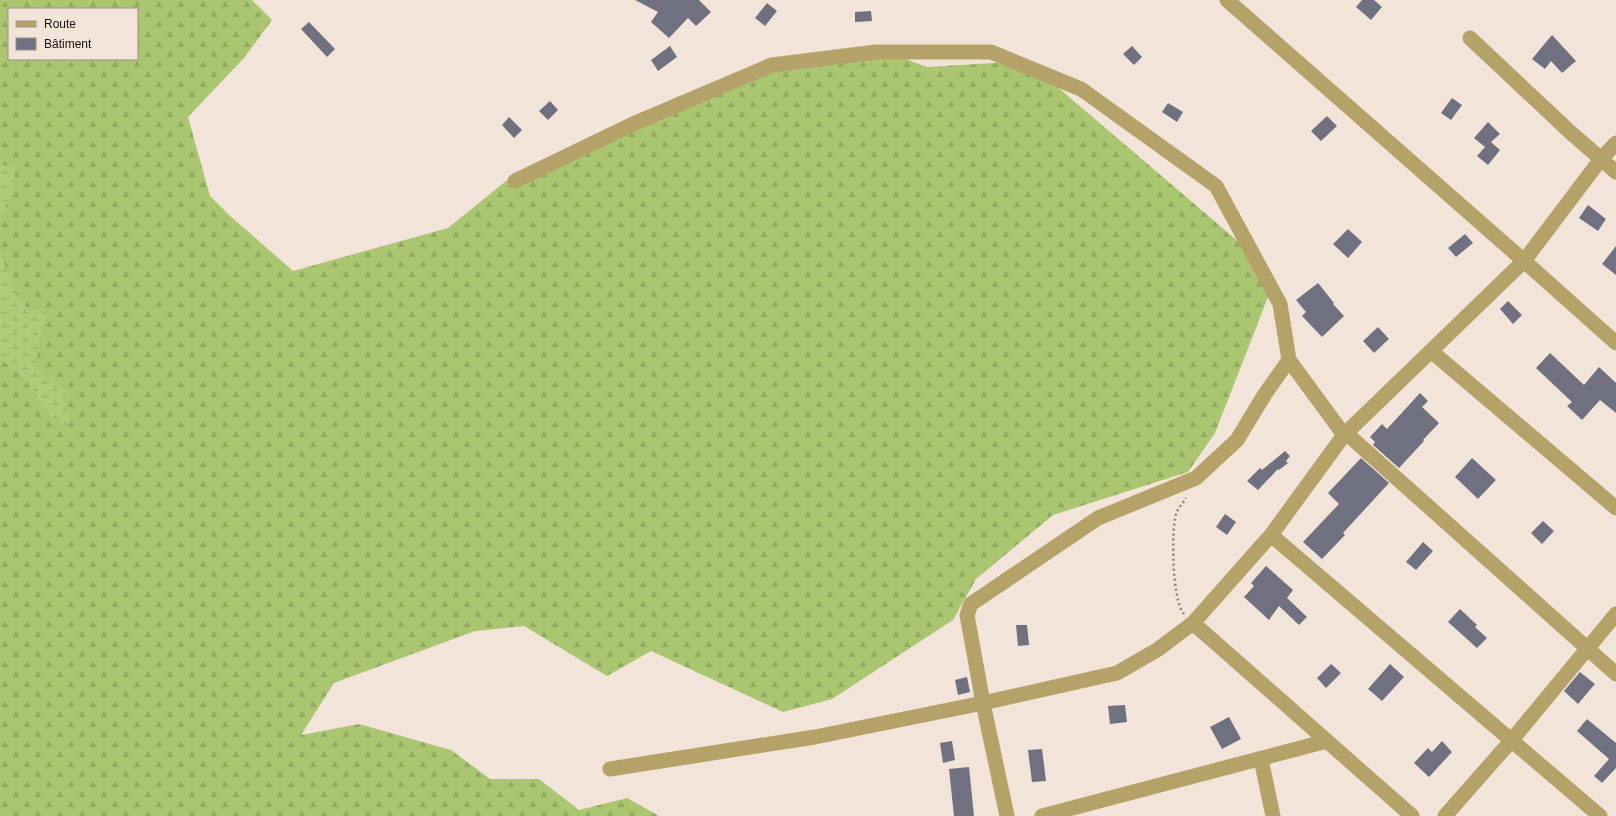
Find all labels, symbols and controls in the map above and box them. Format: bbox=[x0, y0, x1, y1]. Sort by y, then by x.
legend bbox=[8, 8, 138, 60]
text: Route bbox=[44, 17, 76, 31]
text: Bâtiment bbox=[44, 37, 92, 51]

